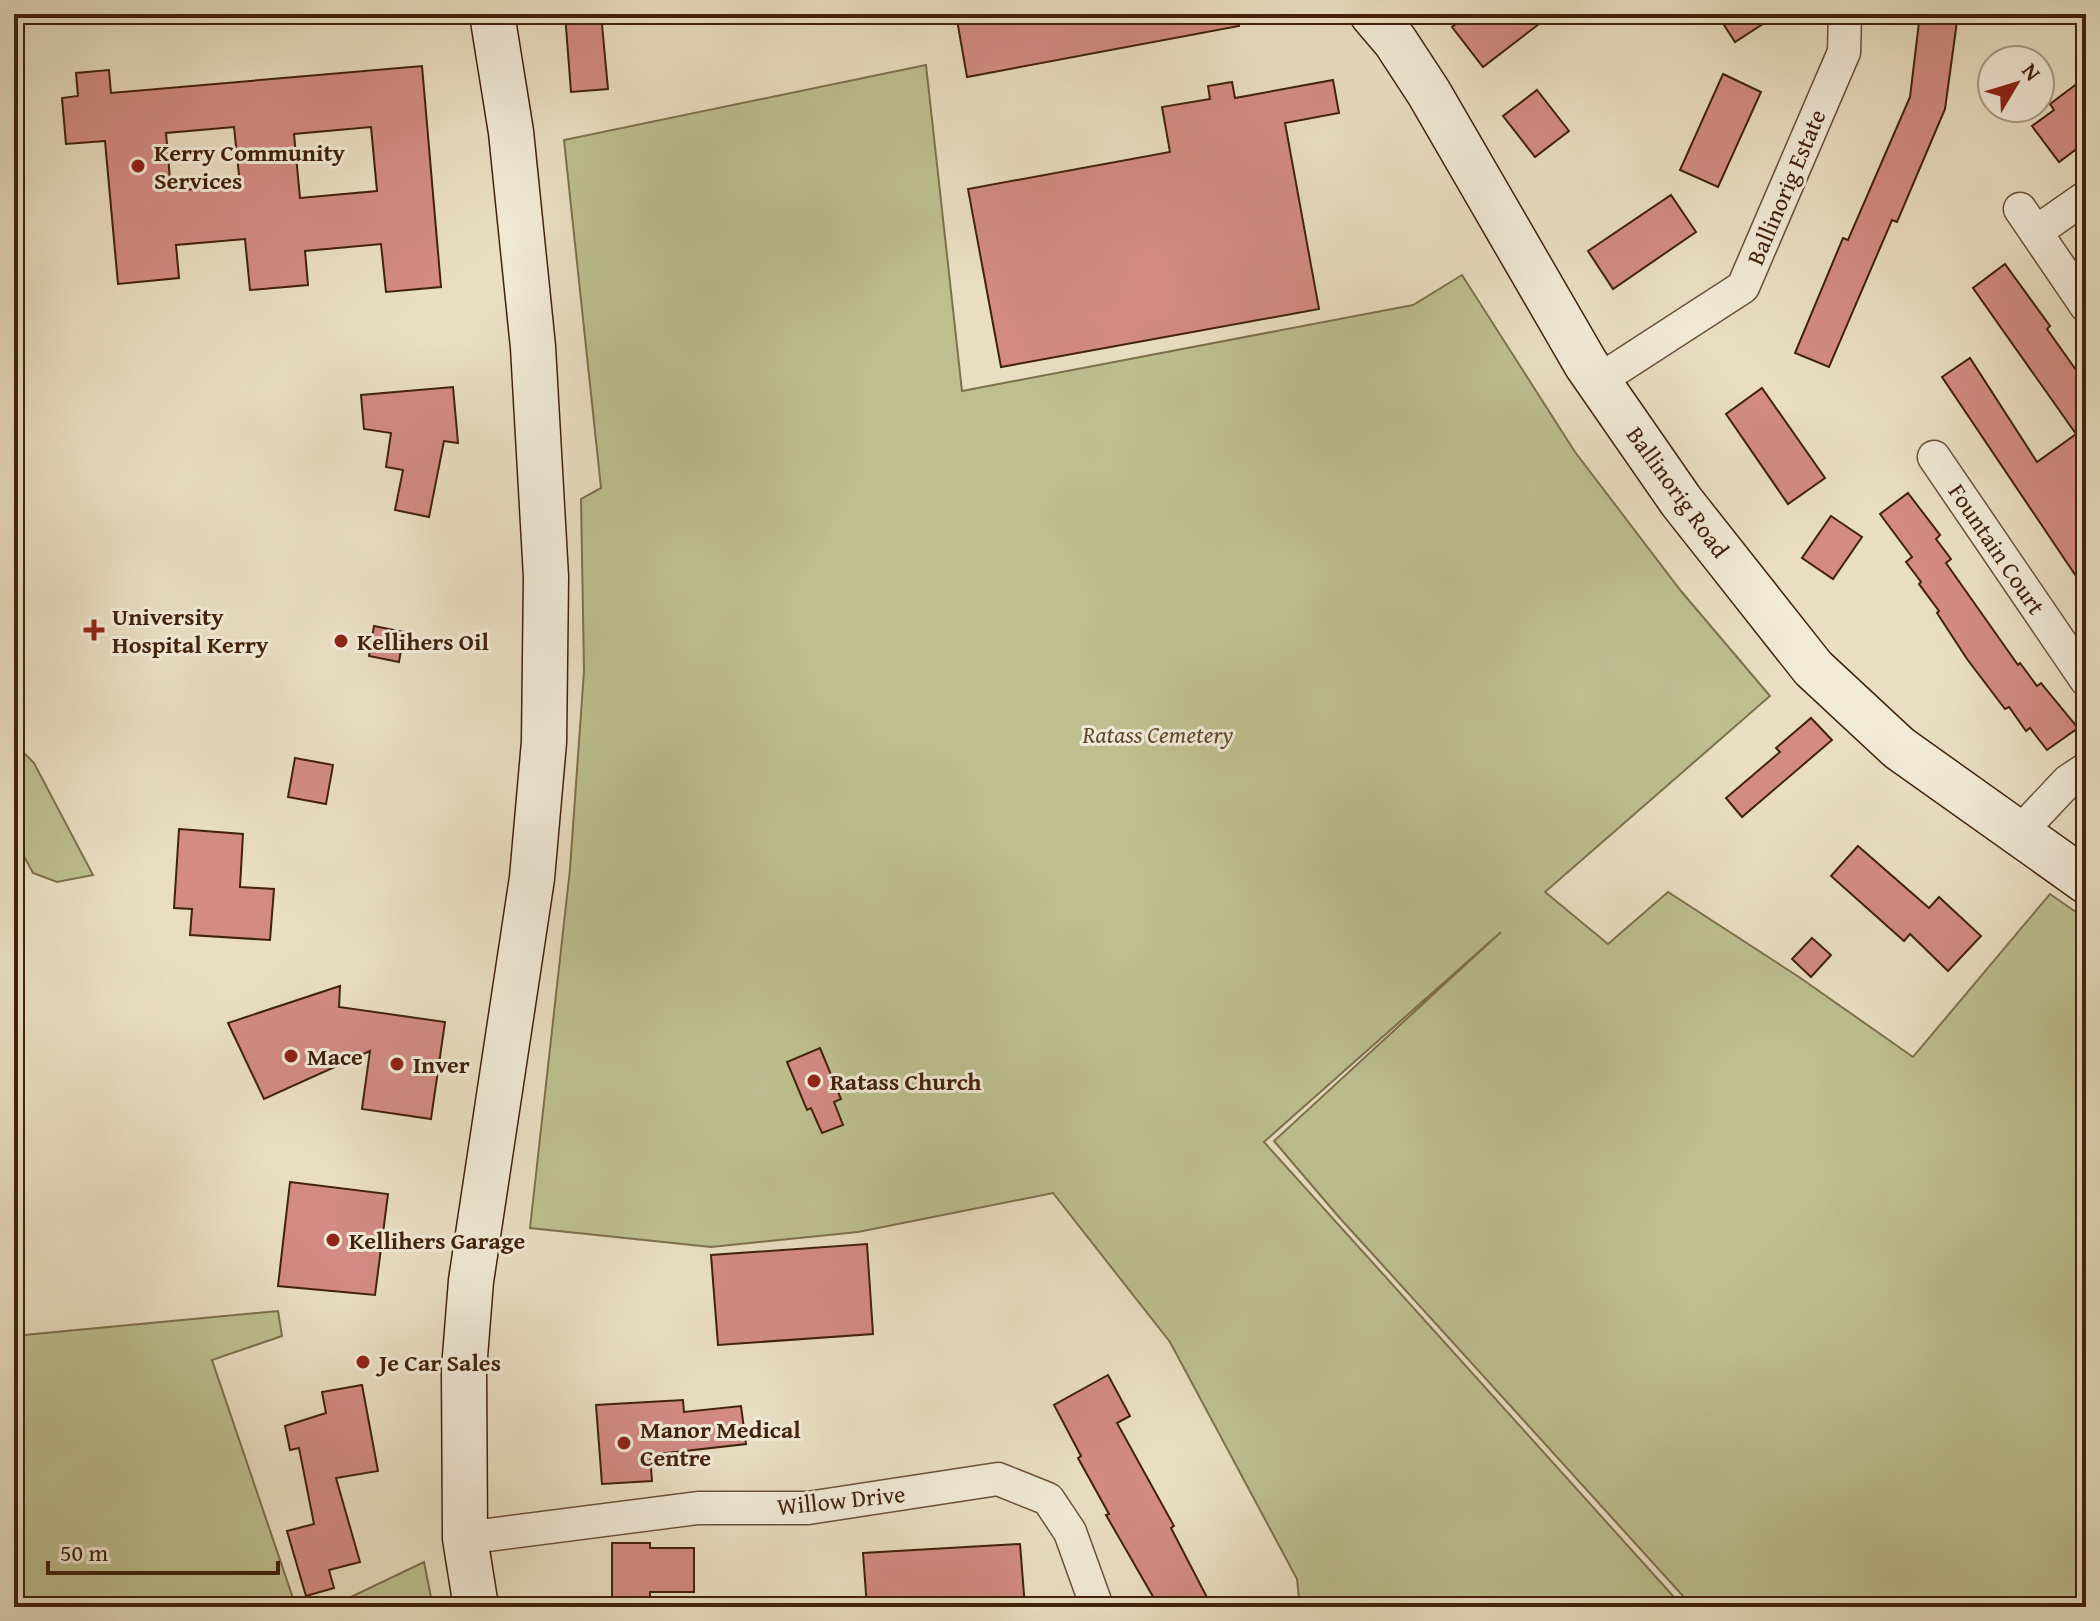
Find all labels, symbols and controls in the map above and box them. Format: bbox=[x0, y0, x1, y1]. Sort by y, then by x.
north arrow bbox=[1976, 44, 2056, 124]
text: N bbox=[2015, 56, 2049, 88]
street label: Ballinorig Estate bbox=[1737, 104, 1835, 270]
place label: Kerry Community Services bbox=[154, 135, 346, 198]
marker: Kerry Community Services bbox=[129, 157, 147, 175]
street label: Ballinorig Road bbox=[1618, 419, 1738, 565]
street label: Fountain Court bbox=[1940, 476, 2054, 622]
place label: University Hospital Kerry bbox=[112, 599, 269, 662]
marker: University Hospital Kerry bbox=[83, 619, 105, 641]
place label: Kellihers Oil bbox=[357, 624, 489, 659]
marker: Kellihers Oil bbox=[332, 632, 350, 650]
park label: Ratass Cemetery bbox=[1082, 717, 1233, 752]
place label: Mace bbox=[307, 1039, 363, 1074]
marker: Mace bbox=[282, 1047, 300, 1065]
place label: Inver bbox=[413, 1047, 470, 1082]
marker: Inver bbox=[388, 1055, 406, 1073]
place label: Ratass Church bbox=[830, 1064, 982, 1099]
marker: Ratass Church bbox=[805, 1072, 823, 1090]
place label: Kellihers Garage bbox=[349, 1223, 525, 1258]
marker: Kellihers Garage bbox=[324, 1231, 342, 1249]
place label: Je Car Sales bbox=[375, 1345, 501, 1380]
marker: Je Car Sales bbox=[354, 1353, 372, 1371]
place label: Manor Medical Centre bbox=[640, 1412, 801, 1475]
marker: Manor Medical Centre bbox=[615, 1434, 633, 1452]
street label: Willow Drive bbox=[775, 1476, 907, 1524]
scale bar bbox=[48, 1525, 278, 1575]
text: 50 m bbox=[60, 1535, 108, 1570]

